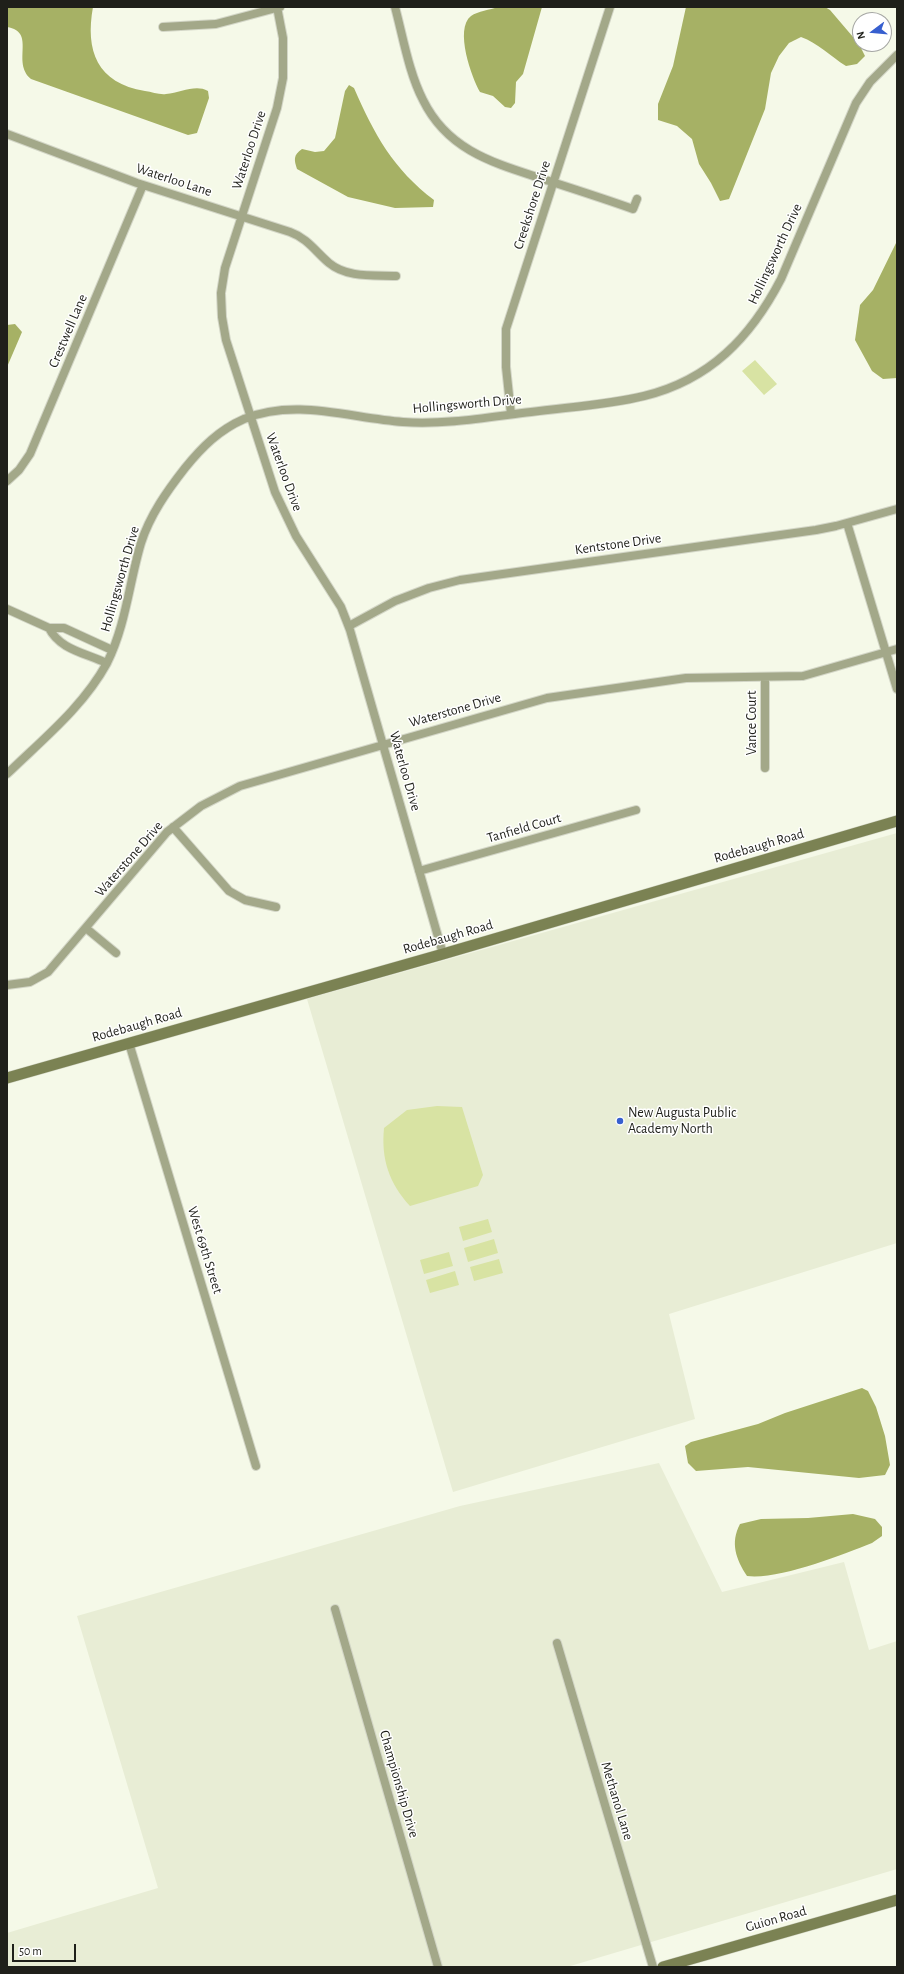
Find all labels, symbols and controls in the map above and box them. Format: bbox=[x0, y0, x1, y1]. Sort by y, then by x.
north arrow bbox=[852, 12, 892, 52]
text: N bbox=[855, 30, 867, 40]
street label: Waterloo Drive bbox=[228, 108, 270, 192]
street label: Creekshore Drive bbox=[510, 158, 554, 252]
street label: Waterloo Lane bbox=[134, 160, 214, 200]
street label: Hollingsworth Drive bbox=[744, 201, 806, 307]
street label: Crestwell Lane bbox=[45, 292, 91, 370]
street label: Hollingsworth Drive bbox=[412, 391, 522, 417]
street label: Waterloo Drive bbox=[262, 431, 306, 513]
street label: Hollingsworth Drive bbox=[97, 524, 143, 634]
street label: Kentstone Drive bbox=[574, 530, 662, 558]
street label: Waterstone Drive bbox=[407, 689, 503, 731]
street label: Vance Court bbox=[744, 691, 760, 755]
street label: Waterloo Drive bbox=[386, 729, 424, 813]
street label: Tanfield Court bbox=[485, 809, 563, 847]
street label: Waterstone Drive bbox=[92, 818, 166, 900]
street label: Rodebaugh Road bbox=[712, 825, 806, 867]
street label: Rodebaugh Road bbox=[401, 916, 495, 958]
street label: Rodebaugh Road bbox=[90, 1004, 184, 1046]
place label: New Augusta Public Academy North bbox=[628, 1105, 736, 1138]
marker: New Augusta Public Academy North bbox=[615, 1116, 625, 1126]
street label: West 69th Street bbox=[184, 1204, 226, 1296]
street label: Championship Drive bbox=[376, 1728, 422, 1840]
street label: Methanol Lane bbox=[597, 1760, 637, 1842]
street label: Guion Road bbox=[744, 1902, 808, 1936]
scale bar bbox=[14, 1936, 78, 1962]
text: 50 m bbox=[19, 1945, 42, 1957]

